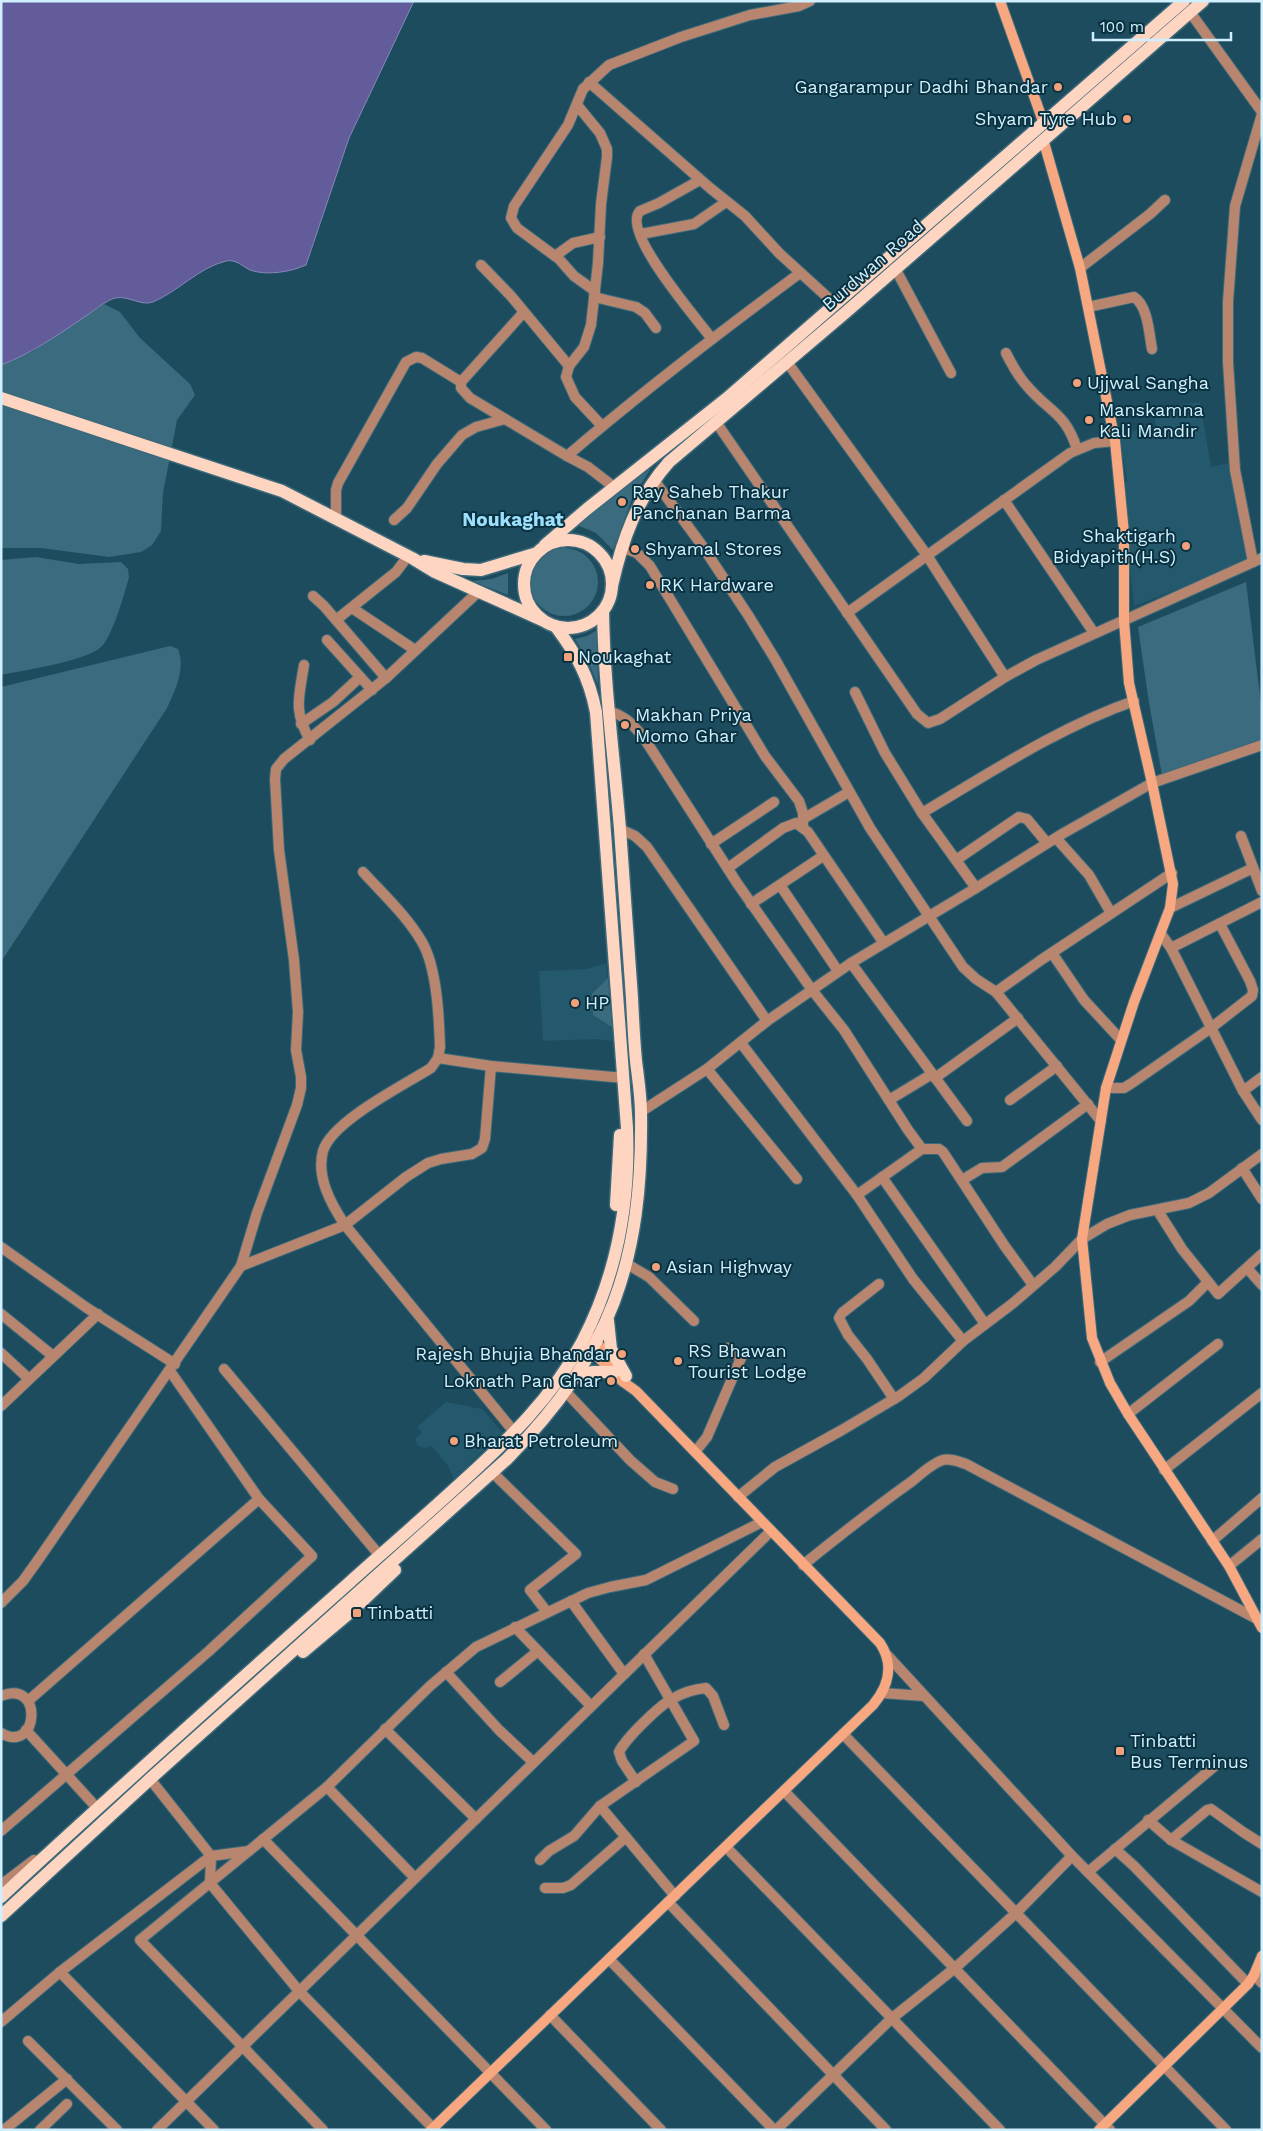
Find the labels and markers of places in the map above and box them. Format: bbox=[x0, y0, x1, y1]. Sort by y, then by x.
place label: Gangarampur Dadhi Bhandar bbox=[794, 76, 1048, 97]
marker: Gangarampur Dadhi Bhandar bbox=[1052, 81, 1064, 93]
place label: Shyam Tyre Hub bbox=[975, 108, 1117, 129]
marker: Shyam Tyre Hub bbox=[1121, 113, 1133, 125]
place label: Ujjwal Sangha bbox=[1087, 372, 1209, 393]
marker: Ujjwal Sangha bbox=[1071, 377, 1083, 389]
place label: Manskamna Kali Mandir bbox=[1099, 399, 1204, 441]
marker: Manskamna Kali Mandir bbox=[1083, 414, 1095, 426]
place label: Ray Saheb Thakur Panchanan Barma bbox=[632, 481, 791, 523]
marker: Ray Saheb Thakur Panchanan Barma bbox=[616, 496, 628, 508]
place label: Shaktigarh Bidyapith(H.S) bbox=[1053, 525, 1176, 567]
place label: Shyamal Stores bbox=[645, 538, 782, 559]
marker: Shaktigarh Bidyapith(H.S) bbox=[1180, 540, 1192, 552]
marker: Shyamal Stores bbox=[629, 543, 641, 555]
place label: RK Hardware bbox=[660, 574, 774, 595]
marker: RK Hardware bbox=[644, 579, 656, 591]
place label: Noukaghat bbox=[578, 646, 672, 667]
marker: Noukaghat bbox=[562, 651, 574, 663]
place label: Makhan Priya Momo Ghar bbox=[635, 704, 752, 746]
marker: Makhan Priya Momo Ghar bbox=[619, 719, 631, 731]
place label: HP bbox=[585, 992, 609, 1013]
marker: HP bbox=[569, 997, 581, 1009]
place label: Asian Highway bbox=[666, 1256, 793, 1277]
marker: Asian Highway bbox=[650, 1261, 662, 1273]
place label: RS Bhawan Tourist Lodge bbox=[688, 1340, 807, 1382]
place label: Rajesh Bhujia Bhandar bbox=[415, 1343, 612, 1364]
marker: Rajesh Bhujia Bhandar bbox=[616, 1348, 628, 1360]
marker: RS Bhawan Tourist Lodge bbox=[672, 1355, 684, 1367]
place label: Loknath Pan Ghar bbox=[444, 1370, 601, 1391]
marker: Loknath Pan Ghar bbox=[605, 1375, 617, 1387]
place label: Bharat Petroleum bbox=[464, 1430, 618, 1451]
marker: Bharat Petroleum bbox=[448, 1435, 460, 1447]
place label: Tinbatti bbox=[367, 1602, 433, 1623]
marker: Tinbatti bbox=[351, 1607, 363, 1619]
place label: Tinbatti Bus Terminus bbox=[1130, 1730, 1248, 1772]
marker: Tinbatti Bus Terminus bbox=[1114, 1745, 1126, 1757]

